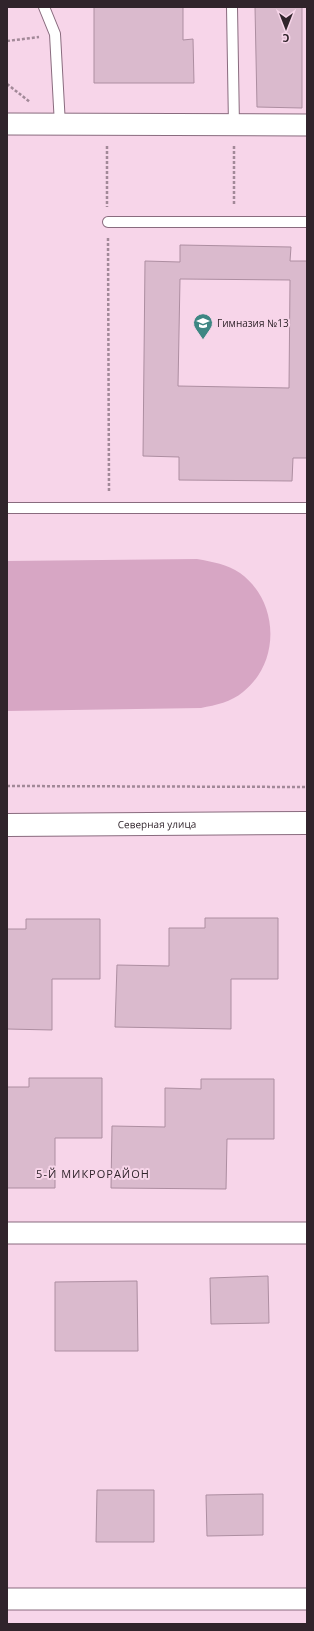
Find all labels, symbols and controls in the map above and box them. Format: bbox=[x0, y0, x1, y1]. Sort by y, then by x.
north arrow bbox=[266, 8, 306, 48]
text: С bbox=[282, 31, 290, 46]
school or university icon: Гимназия №13 bbox=[192, 312, 214, 340]
place label: Гимназия №13 bbox=[217, 316, 289, 330]
street label: Северная улица bbox=[118, 817, 196, 831]
district label: 5-Й МИКРОРАЙОН bbox=[36, 1166, 150, 1181]

